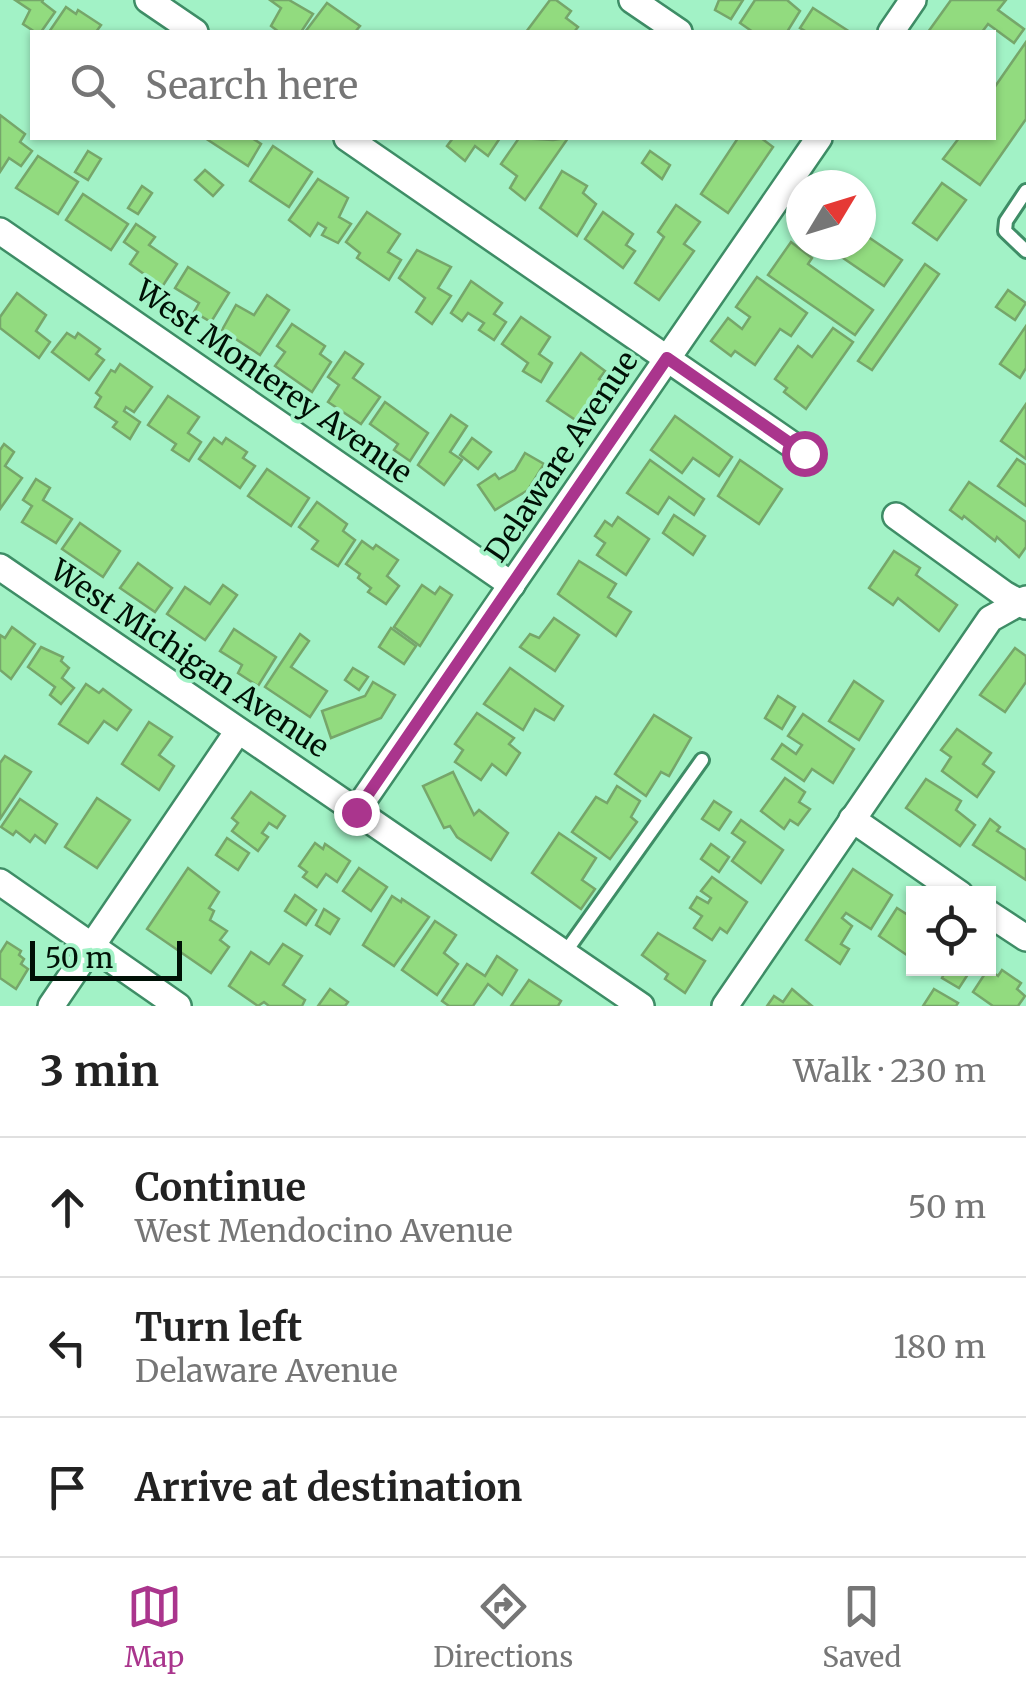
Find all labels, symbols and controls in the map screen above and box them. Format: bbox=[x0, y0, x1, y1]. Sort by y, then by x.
search box bbox=[30, 30, 996, 140]
icon: search bbox=[65, 58, 120, 113]
text: Search here bbox=[145, 62, 358, 109]
north arrow bbox=[786, 170, 876, 260]
street label: West Monterey Avenue bbox=[127, 270, 420, 491]
street label: Delaware Avenue bbox=[476, 343, 646, 569]
route start bbox=[782, 431, 828, 477]
street label: West Michigan Avenue bbox=[43, 550, 336, 765]
route end bbox=[334, 790, 380, 836]
map controls bbox=[906, 886, 996, 976]
button: locate bbox=[906, 886, 996, 976]
scale bar bbox=[30, 936, 182, 980]
text: 50 m bbox=[45, 940, 113, 976]
text: 3 min bbox=[40, 1045, 159, 1097]
text: Walk · 230 m bbox=[793, 1051, 986, 1091]
text: Continue bbox=[135, 1164, 306, 1211]
icon: ahead bbox=[40, 1180, 95, 1235]
text: 50 m bbox=[908, 1187, 986, 1227]
text: West Mendocino Avenue bbox=[135, 1211, 513, 1251]
text: Turn left bbox=[135, 1304, 302, 1351]
icon: left bbox=[40, 1320, 95, 1375]
text: 180 m bbox=[894, 1327, 986, 1367]
text: Delaware Avenue bbox=[135, 1351, 398, 1391]
icon: arrive bbox=[40, 1460, 95, 1515]
text: Arrive at destination bbox=[135, 1464, 522, 1511]
tab: Map bbox=[124, 1579, 184, 1675]
tab: Directions bbox=[433, 1579, 573, 1675]
tab: Saved bbox=[822, 1579, 901, 1675]

